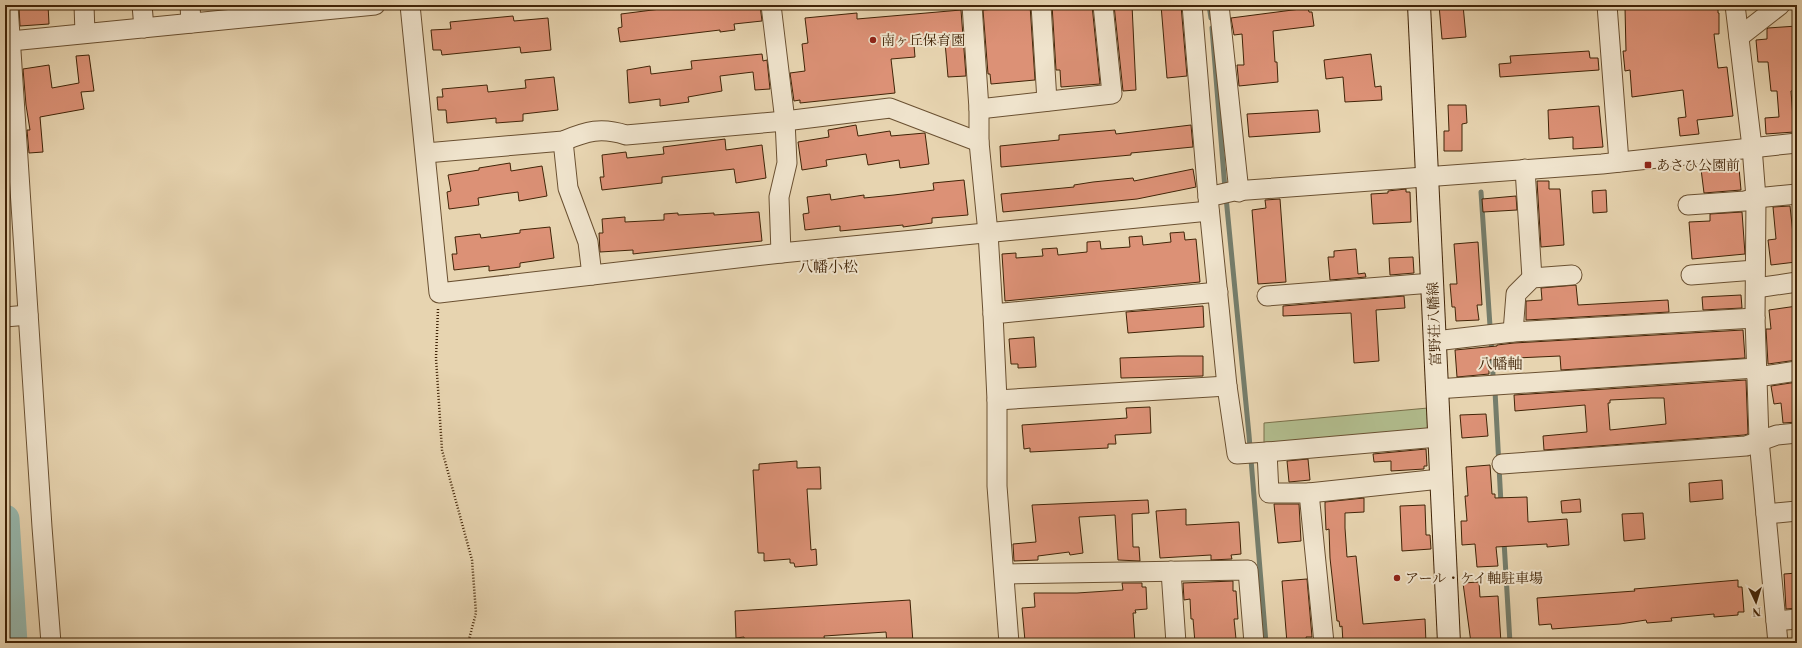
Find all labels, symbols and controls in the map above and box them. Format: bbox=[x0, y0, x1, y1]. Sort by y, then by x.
place label: 南ヶ丘保育園 bbox=[881, 32, 965, 50]
marker: 南ヶ丘保育園 bbox=[868, 35, 878, 45]
place label: あさひ公園前 bbox=[1656, 157, 1740, 175]
marker: あさひ公園前 bbox=[1643, 160, 1653, 170]
district label: 八幡小松 bbox=[798, 258, 858, 277]
street label: 富野荘八幡線 bbox=[1425, 282, 1445, 366]
district label: 八幡軸 bbox=[1477, 355, 1523, 374]
place label: アール・ケイ軸駐車場 bbox=[1405, 570, 1543, 588]
marker: アール・ケイ軸駐車場 bbox=[1392, 573, 1402, 583]
north arrow bbox=[1736, 582, 1776, 622]
text: N bbox=[1752, 604, 1761, 618]

